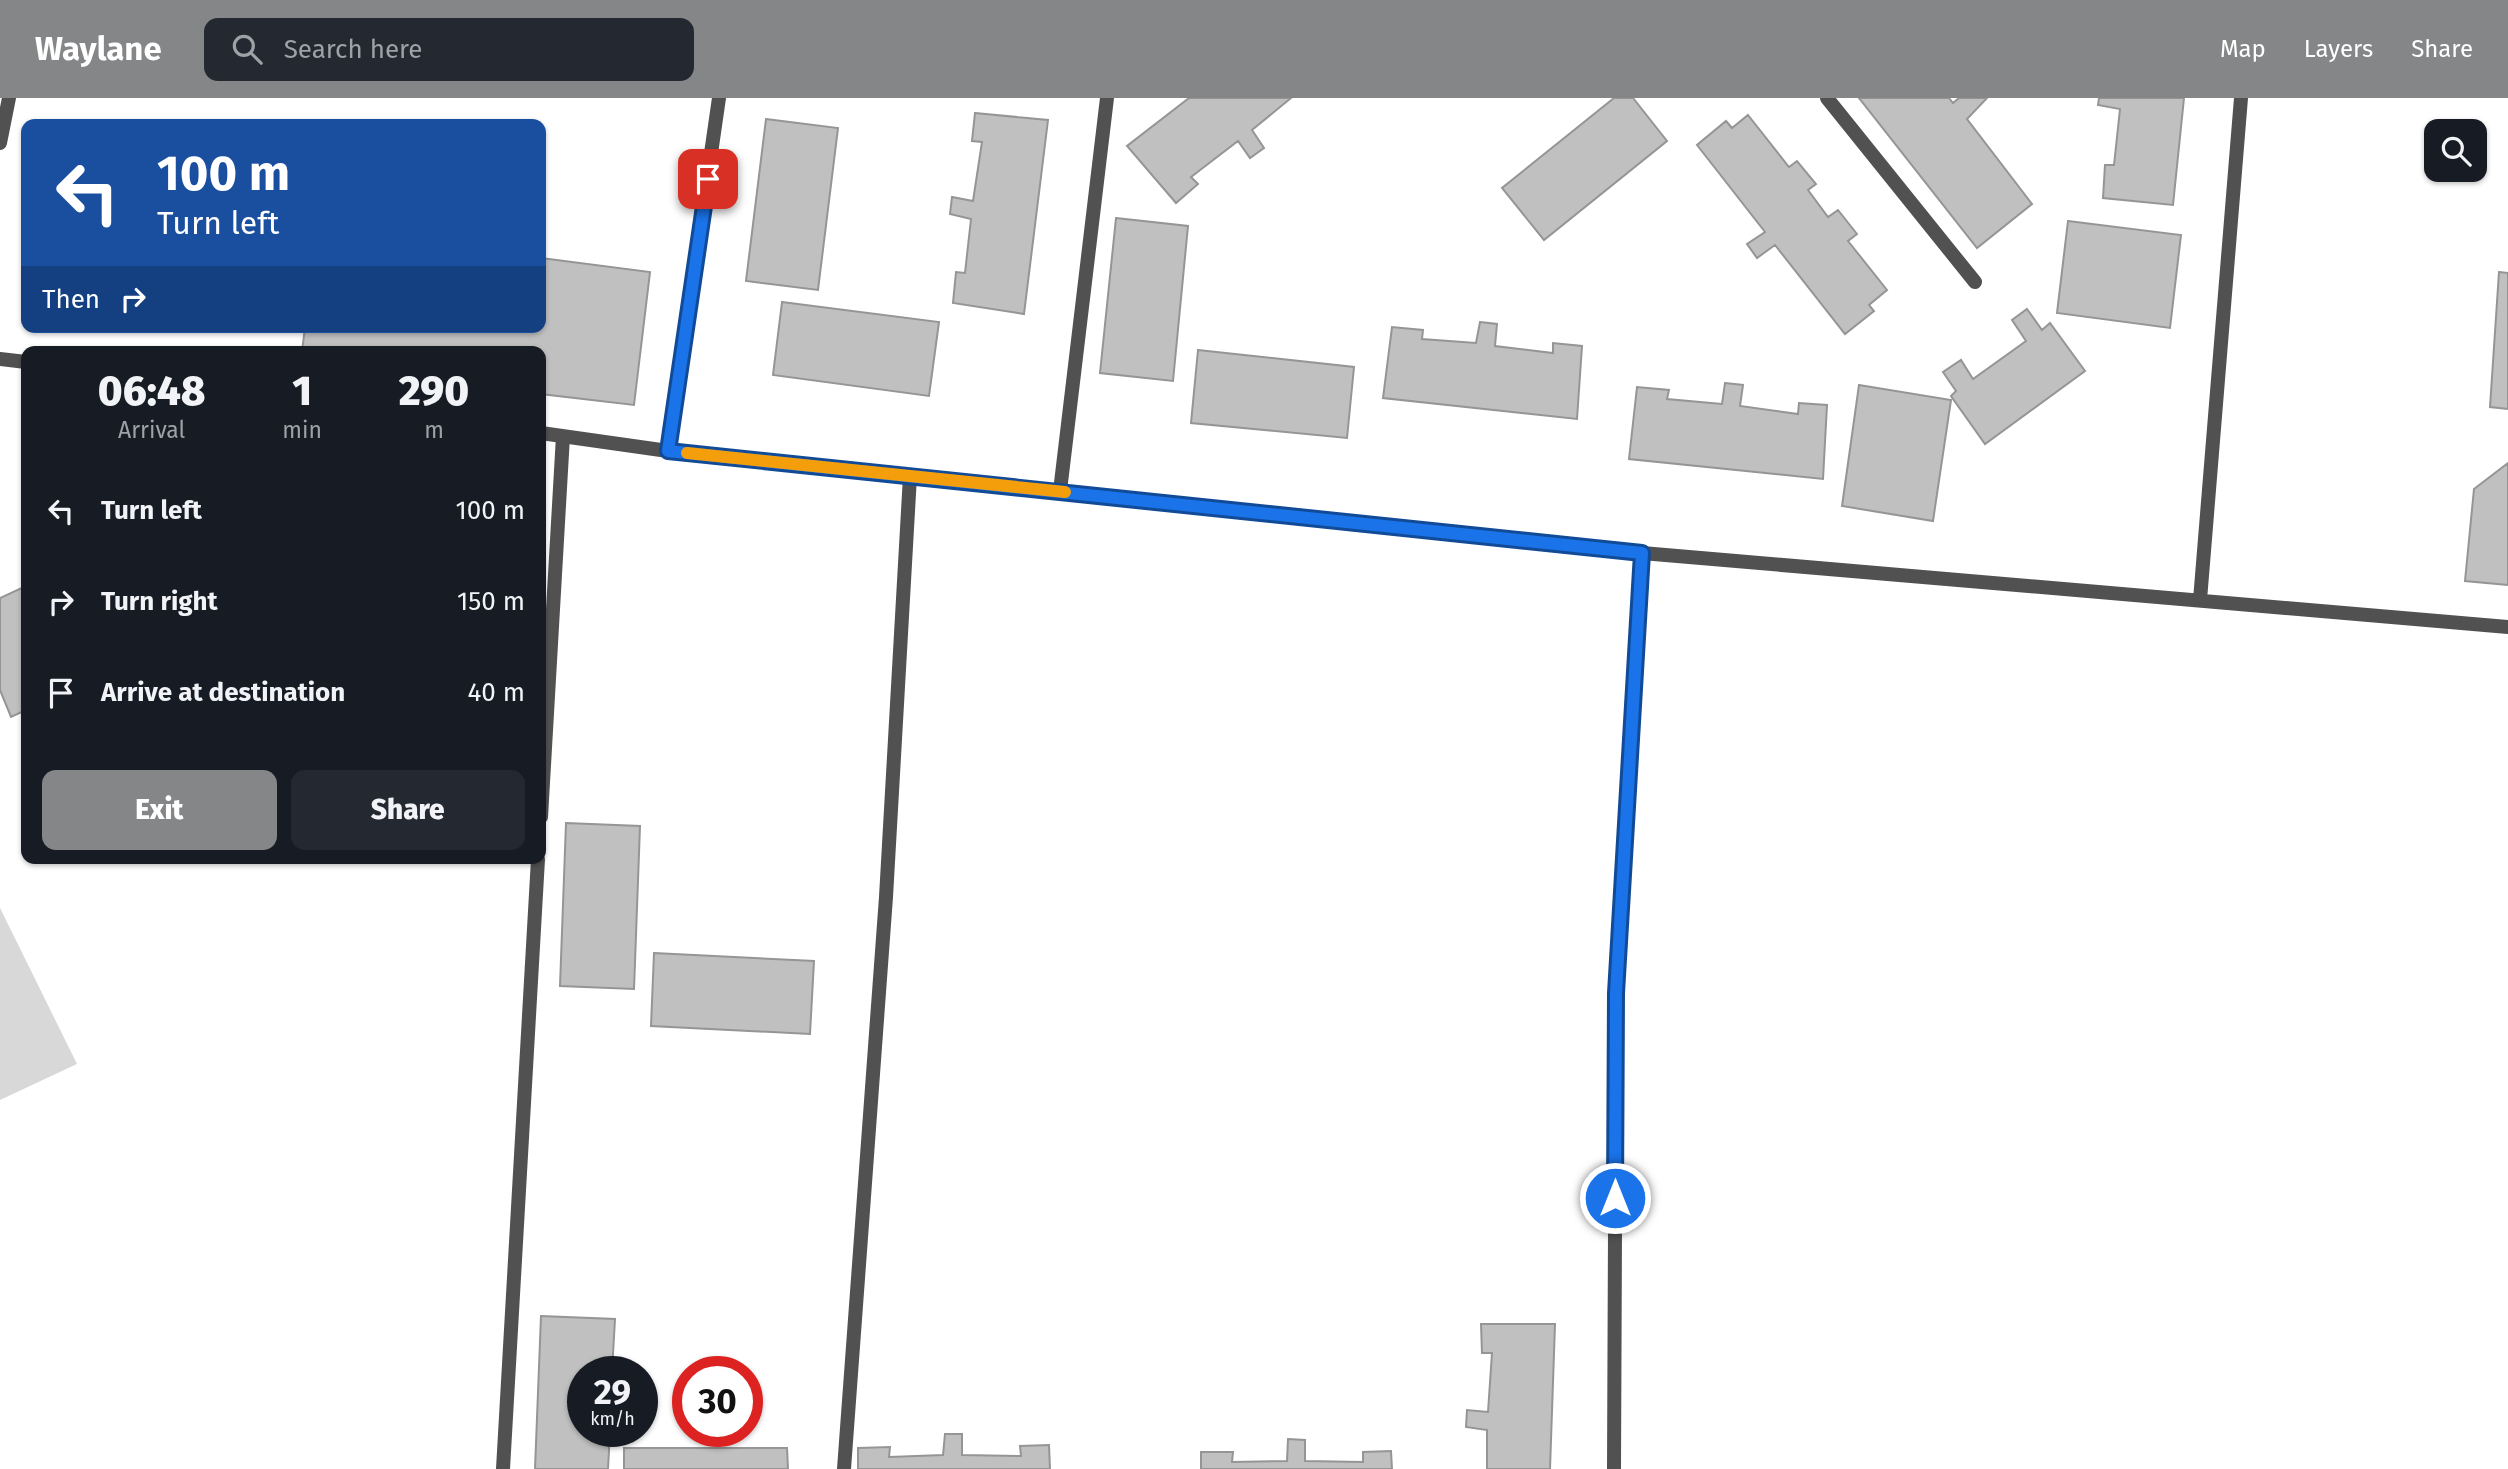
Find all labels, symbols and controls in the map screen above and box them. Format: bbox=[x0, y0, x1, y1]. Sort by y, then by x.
search box bbox=[204, 18, 694, 81]
text: Waylane bbox=[35, 29, 162, 69]
icon: search bbox=[228, 30, 266, 68]
text: Search here bbox=[284, 34, 423, 65]
text: Map bbox=[2220, 35, 2266, 63]
text: Layers bbox=[2304, 35, 2373, 63]
text: Share bbox=[2411, 35, 2473, 63]
map controls bbox=[2424, 119, 2487, 182]
button: search bbox=[2424, 119, 2487, 182]
text: 100 m bbox=[157, 144, 290, 203]
icon: left bbox=[42, 147, 133, 238]
pin bbox=[678, 149, 738, 209]
icon: arrive bbox=[689, 160, 727, 198]
text: Turn left bbox=[157, 204, 279, 242]
icon: right bbox=[114, 280, 152, 318]
text: Then bbox=[42, 284, 100, 315]
text: 06:48 bbox=[98, 366, 206, 416]
text: 1 bbox=[292, 366, 312, 416]
text: 290 bbox=[399, 366, 469, 416]
text: Arrival bbox=[118, 416, 185, 444]
text: min bbox=[282, 416, 322, 444]
text: m bbox=[424, 416, 444, 444]
icon: left bbox=[42, 492, 80, 530]
text: Turn left bbox=[101, 495, 202, 526]
text: 100 m bbox=[456, 495, 525, 526]
icon: right bbox=[42, 583, 80, 621]
text: Turn right bbox=[101, 586, 218, 617]
text: 150 m bbox=[457, 586, 525, 617]
icon: arrive bbox=[42, 674, 80, 712]
text: Arrive at destination bbox=[101, 677, 345, 708]
text: 40 m bbox=[467, 677, 525, 708]
button: Exit bbox=[42, 770, 277, 850]
button: Share bbox=[291, 770, 525, 850]
position arrow bbox=[1578, 1161, 1652, 1235]
speed limit sign: 30 bbox=[672, 1356, 763, 1447]
text: 29 bbox=[594, 1371, 631, 1413]
text: km/h bbox=[590, 1408, 635, 1430]

